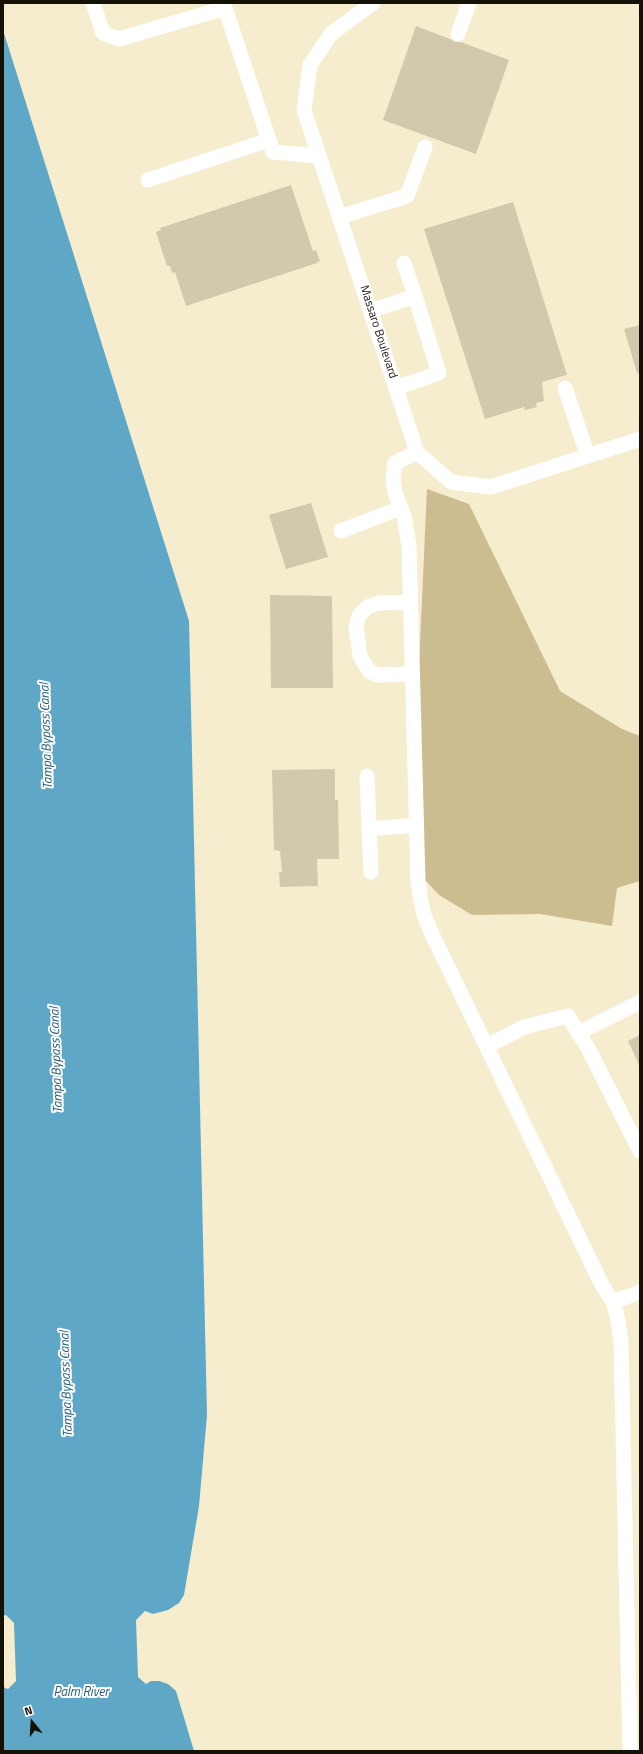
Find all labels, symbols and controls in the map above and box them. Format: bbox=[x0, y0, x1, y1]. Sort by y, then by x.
street label: Massaro Boulevard bbox=[356, 284, 400, 380]
water label: Tampa Bypass Canal bbox=[37, 682, 57, 790]
water label: Tampa Bypass Canal bbox=[47, 1006, 67, 1114]
water label: Tampa Bypass Canal bbox=[57, 1330, 77, 1438]
water label: Palm River bbox=[53, 1685, 109, 1701]
north arrow bbox=[12, 1702, 52, 1742]
text: N bbox=[22, 1702, 34, 1719]

